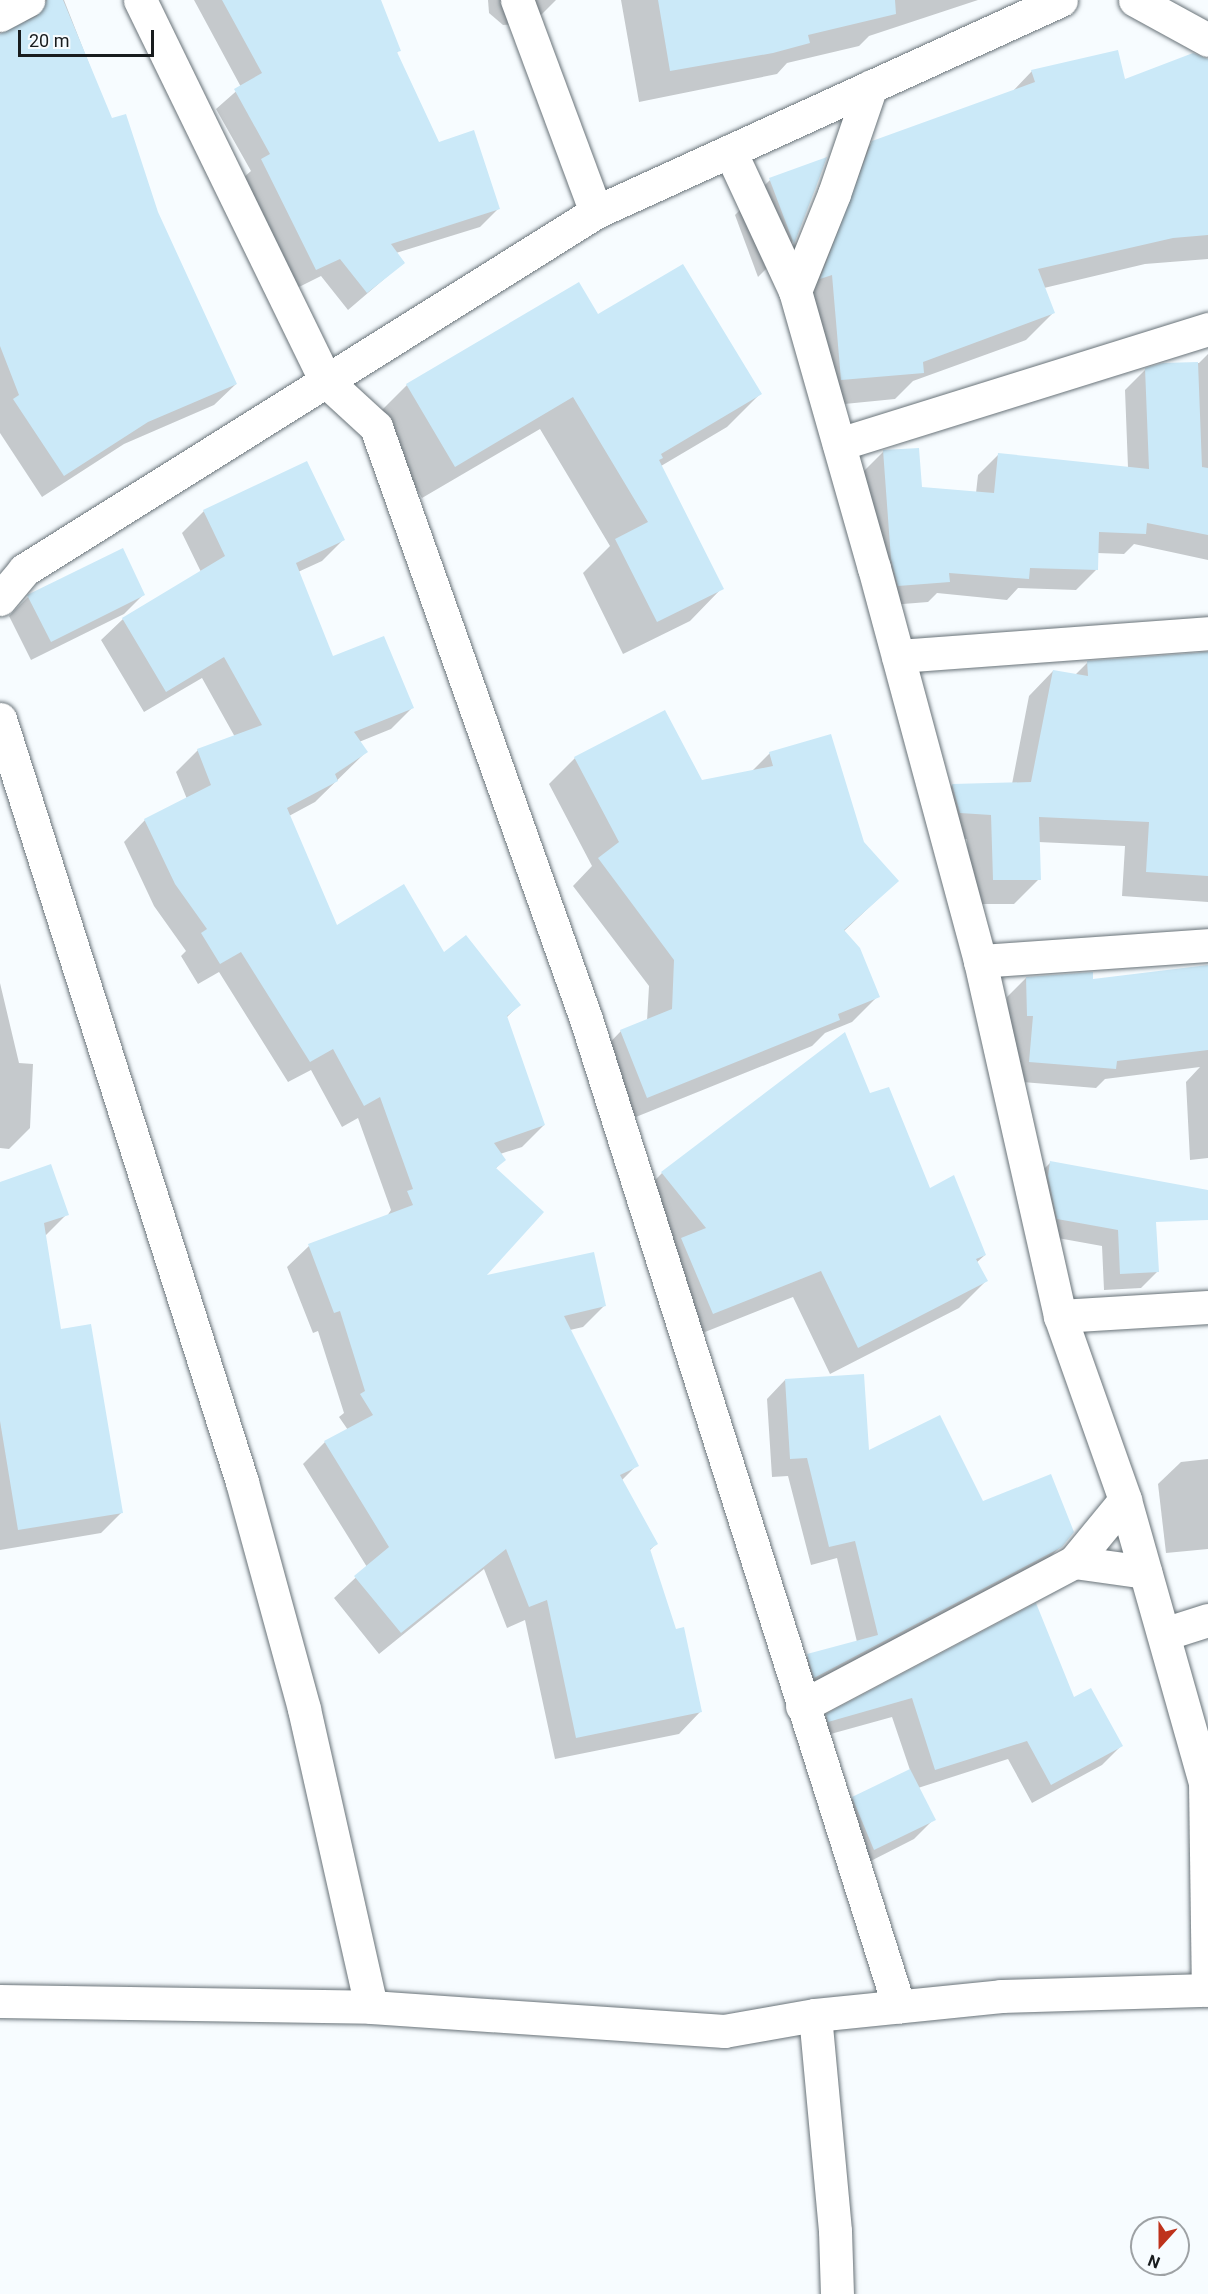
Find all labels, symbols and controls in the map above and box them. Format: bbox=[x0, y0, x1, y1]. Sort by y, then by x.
scale bar bbox=[21, 18, 158, 56]
text: 20 m bbox=[29, 30, 69, 51]
north arrow bbox=[1130, 2216, 1190, 2276]
text: N bbox=[1145, 2251, 1163, 2272]

